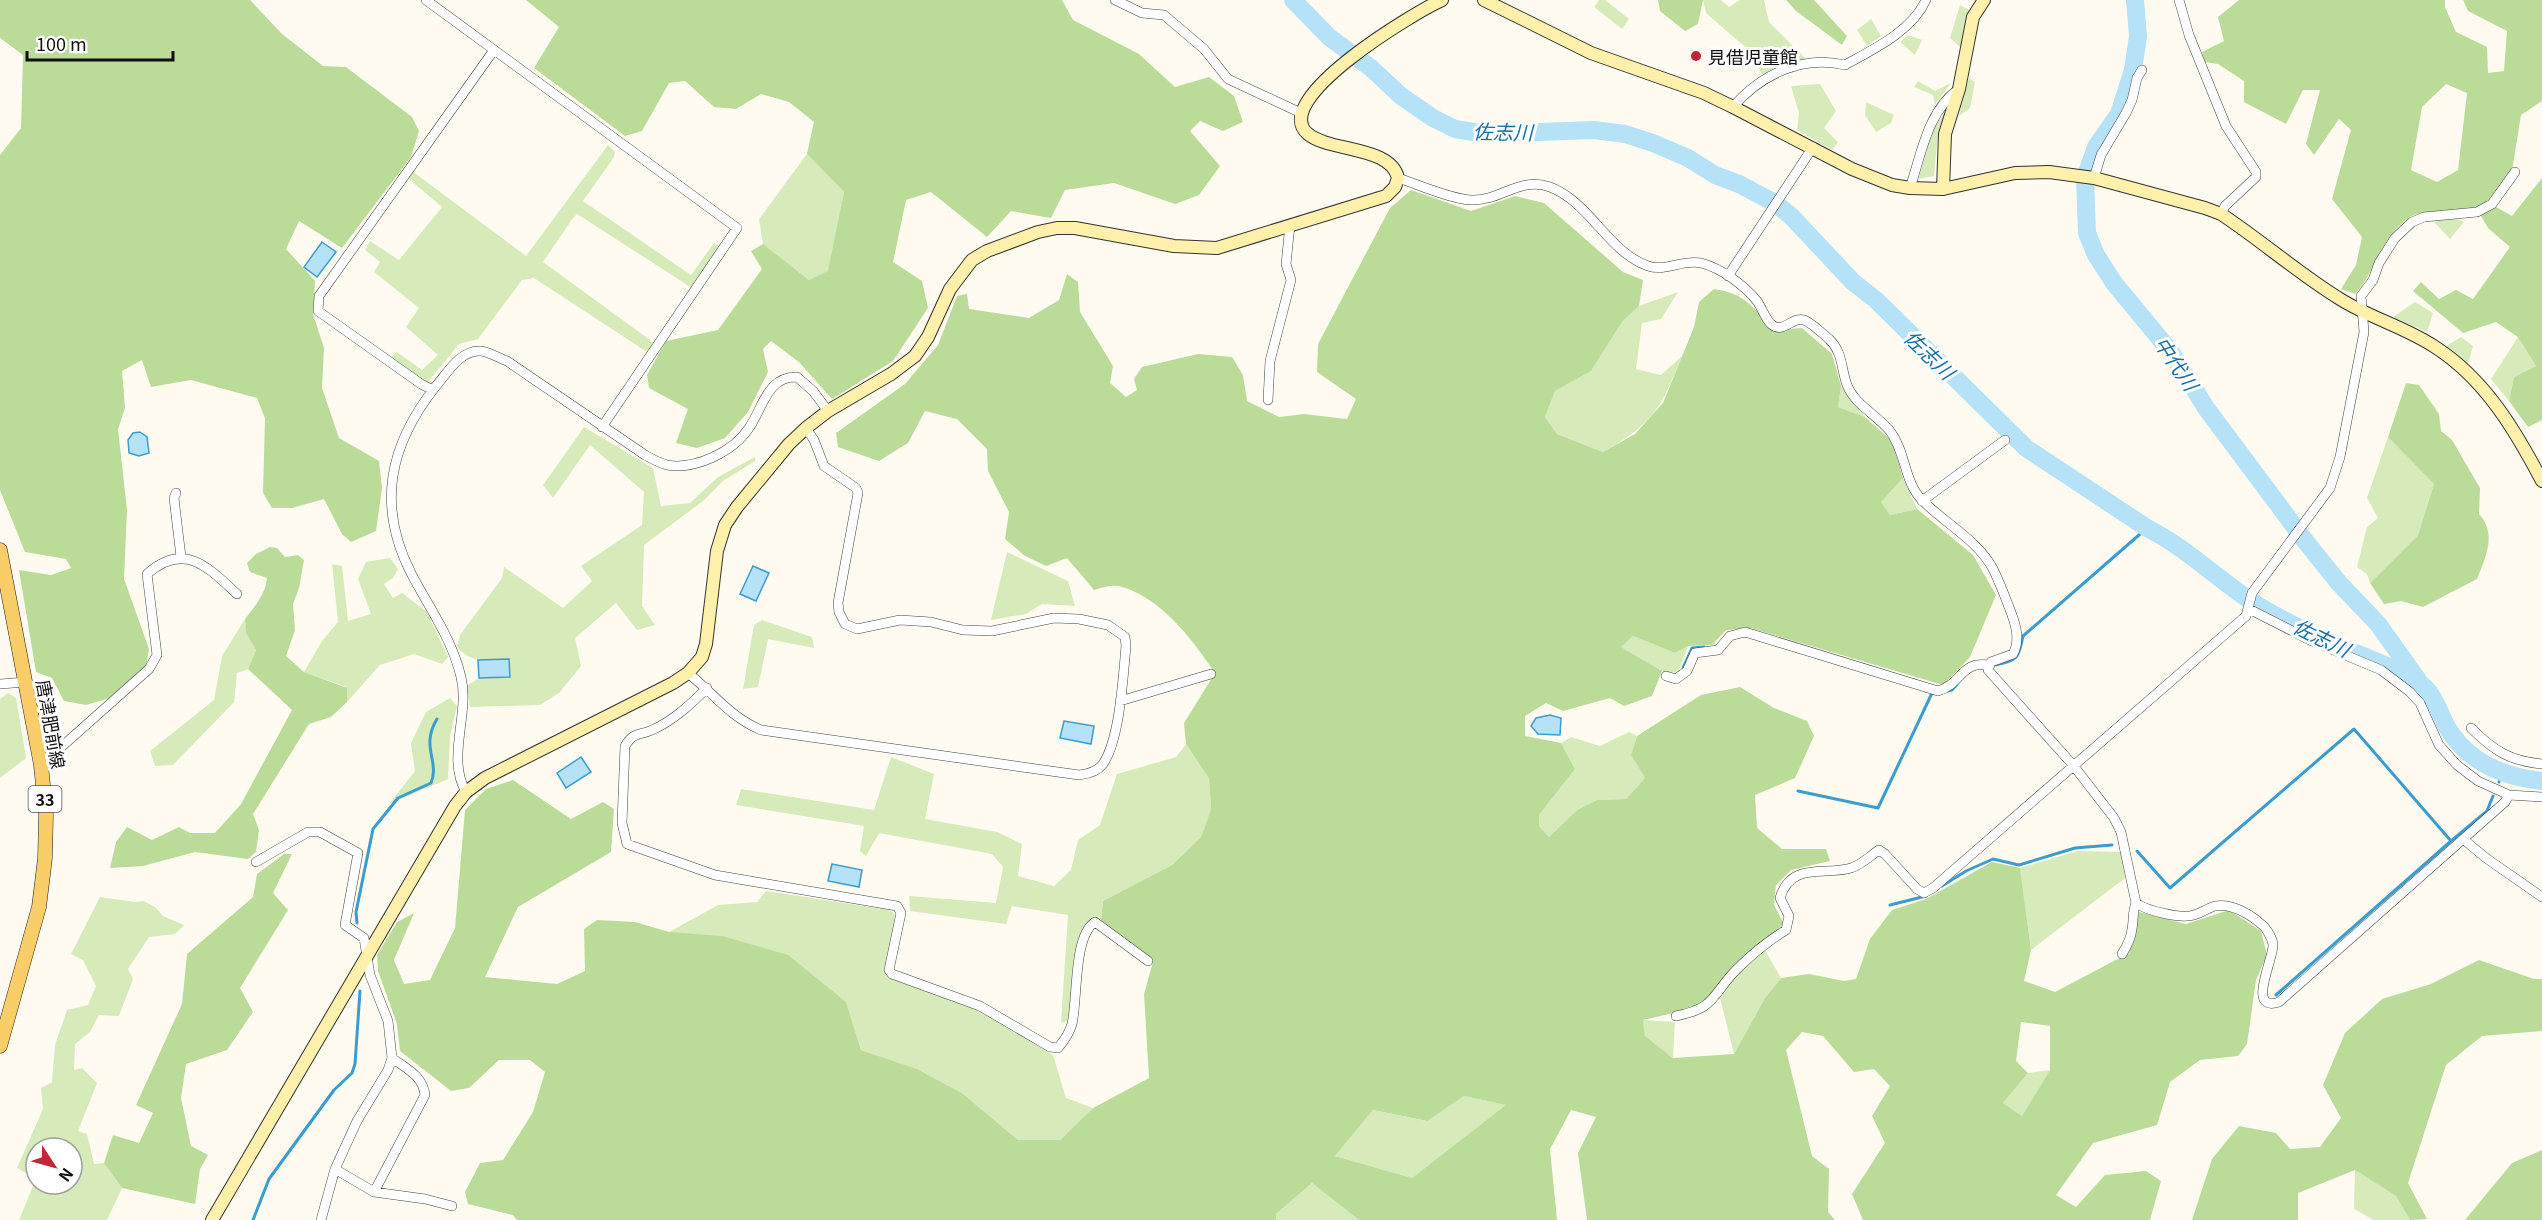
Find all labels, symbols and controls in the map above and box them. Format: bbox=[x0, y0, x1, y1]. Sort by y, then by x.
scale bar bbox=[27, 24, 172, 62]
text: 100 m bbox=[36, 30, 87, 56]
place label: 見借児童館 bbox=[1708, 43, 1798, 69]
marker: 見借児童館 bbox=[1689, 49, 1703, 63]
water label: 佐志川 bbox=[1473, 116, 1535, 146]
water label: 佐志川 bbox=[1898, 323, 1963, 387]
water label: 中代川 bbox=[2148, 330, 2207, 398]
water label: 佐志川 bbox=[2289, 611, 2357, 664]
street label: 唐津肥前線 bbox=[31, 677, 73, 771]
road number: 33 bbox=[28, 786, 62, 812]
north arrow bbox=[24, 1136, 84, 1196]
text: N bbox=[54, 1164, 80, 1187]

